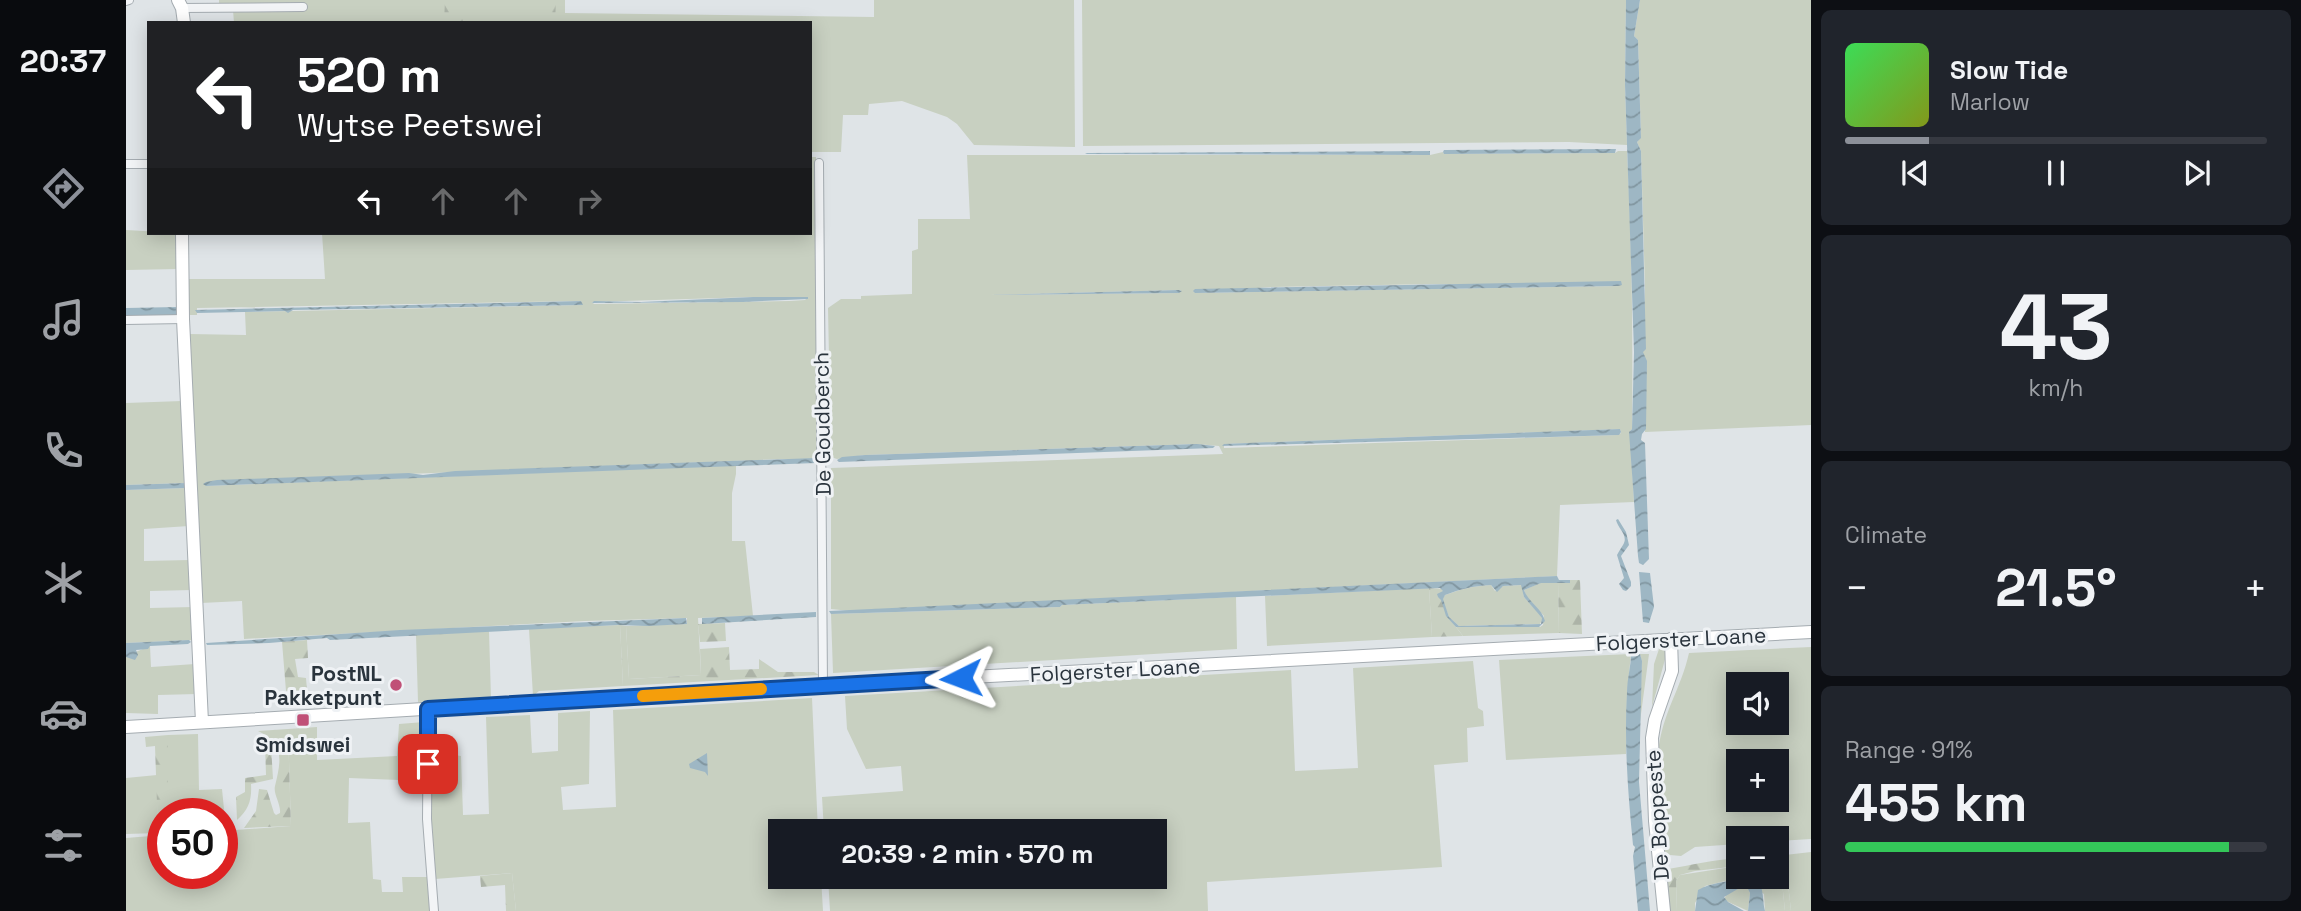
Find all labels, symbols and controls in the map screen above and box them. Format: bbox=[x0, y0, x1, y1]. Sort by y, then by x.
text: 20:37 bbox=[20, 41, 106, 81]
text: 520 m bbox=[297, 44, 441, 106]
icon: left bbox=[182, 49, 273, 140]
text: Slow Tide bbox=[1950, 53, 2068, 87]
text: Marlow bbox=[1950, 87, 2030, 117]
text: Wytse Peetswei bbox=[297, 105, 543, 145]
icon: previous bbox=[1896, 154, 1934, 192]
icon: pause bbox=[2037, 154, 2075, 192]
icon: next bbox=[2178, 154, 2216, 192]
icon: directions bbox=[39, 164, 88, 213]
icon: left bbox=[351, 182, 389, 220]
icon: ahead bbox=[424, 182, 462, 220]
icon: ahead bbox=[497, 182, 535, 220]
icon: right bbox=[570, 182, 608, 220]
text: 43 bbox=[1999, 269, 2113, 386]
icon: music bbox=[39, 295, 88, 344]
street label: De Goudberch bbox=[807, 352, 837, 496]
text: km/h bbox=[2029, 373, 2083, 403]
icon: phone bbox=[39, 426, 88, 475]
text: Climate bbox=[1845, 520, 1927, 550]
text: 21.5° bbox=[1995, 555, 2117, 621]
icon: climate bbox=[39, 558, 88, 607]
text: − bbox=[1845, 564, 1869, 612]
text: + bbox=[2243, 564, 2267, 612]
street label: Folgerster Loane bbox=[1595, 621, 1767, 657]
position arrow bbox=[924, 641, 998, 715]
street label: Folgerster Loane bbox=[1029, 652, 1201, 688]
place label: PostNL Pakketpunt bbox=[264, 660, 382, 711]
map controls bbox=[1726, 672, 1789, 889]
button: sound bbox=[1726, 672, 1789, 735]
marker: PostNL Pakketpunt bbox=[388, 677, 404, 693]
icon: car bbox=[39, 689, 88, 738]
marker: Smidswei bbox=[295, 712, 311, 728]
place label: Smidswei bbox=[256, 731, 350, 758]
pin bbox=[398, 734, 458, 794]
text: Range · 91% bbox=[1845, 735, 1973, 765]
icon: arrive bbox=[409, 745, 447, 783]
street label: De Boppeste bbox=[1639, 749, 1675, 881]
button: + bbox=[1726, 749, 1789, 812]
text: 455 km bbox=[1845, 770, 2027, 836]
speed limit sign: 50 bbox=[147, 798, 238, 889]
icon: filters bbox=[39, 821, 88, 870]
button: − bbox=[1726, 826, 1789, 889]
text: 20:39 · 2 min · 570 m bbox=[841, 837, 1094, 871]

